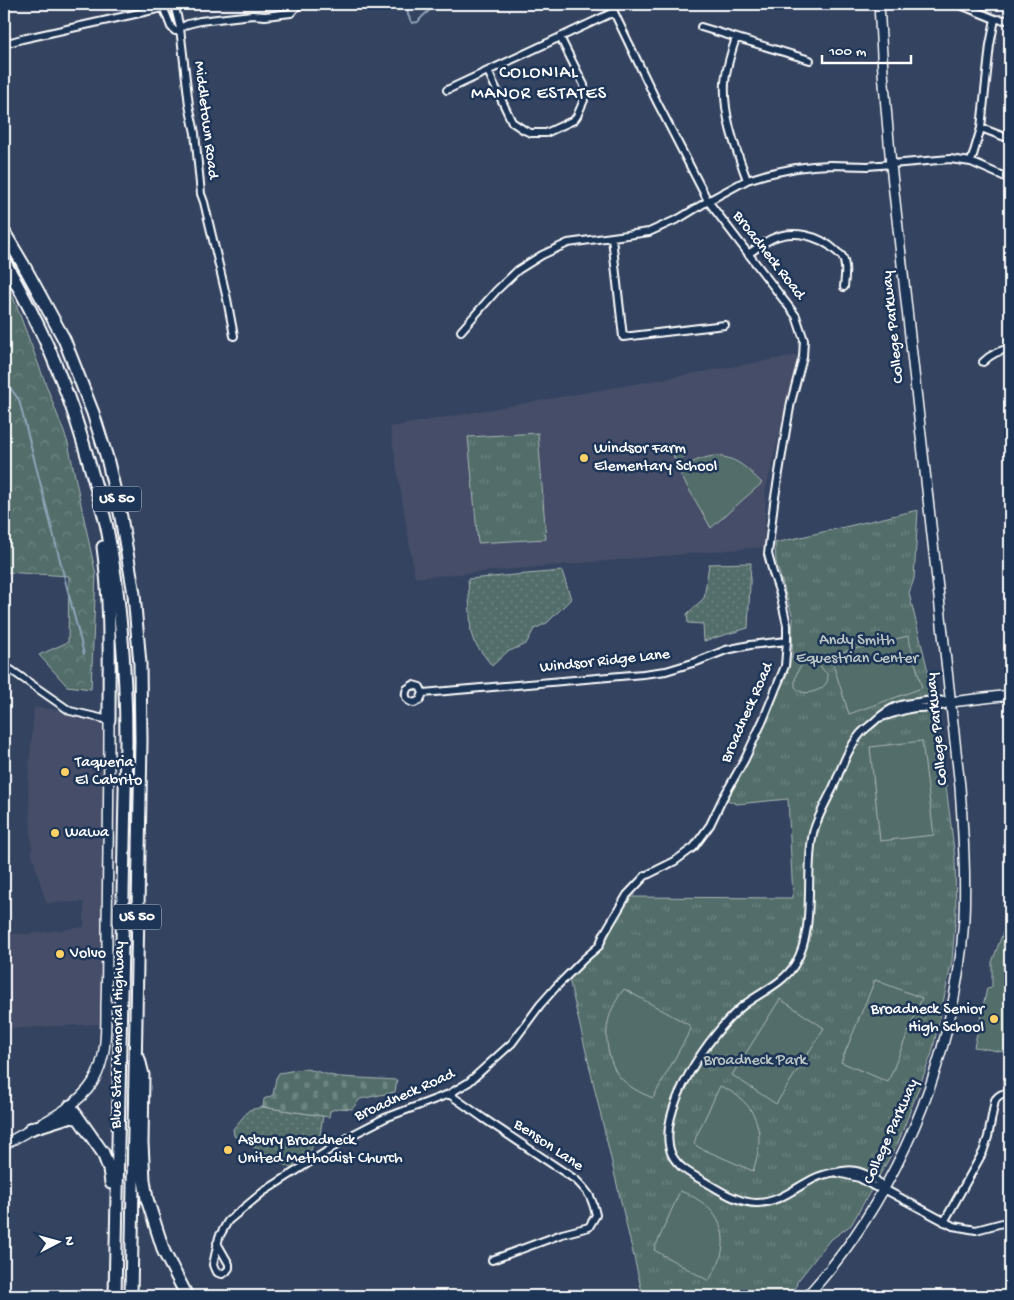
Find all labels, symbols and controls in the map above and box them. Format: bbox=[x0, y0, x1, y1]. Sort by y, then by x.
scale bar bbox=[822, 32, 910, 64]
text: 100 m bbox=[828, 43, 867, 61]
street label: Middletown Road bbox=[188, 60, 222, 182]
district label: COLONIAL MANOR ESTATES bbox=[471, 63, 607, 105]
street label: Broadneck Road bbox=[727, 207, 810, 306]
street label: College Parkway bbox=[879, 270, 909, 384]
place label: Windsor Farm Elementary School bbox=[594, 440, 717, 477]
marker: Windsor Farm Elementary School bbox=[578, 452, 590, 464]
road number: US 50 bbox=[93, 486, 141, 512]
park label: Andy Smith Equestrian Center bbox=[796, 632, 919, 669]
street label: Windsor Ridge Lane bbox=[539, 646, 672, 678]
street label: Broadneck Road bbox=[717, 659, 779, 767]
street label: College Parkway bbox=[923, 672, 953, 786]
place label: Taqueria El Cabrito bbox=[74, 754, 142, 791]
marker: Taqueria El Cabrito bbox=[59, 766, 71, 778]
place label: Wawa bbox=[65, 824, 110, 843]
marker: Wawa bbox=[49, 827, 61, 839]
road number: US 50 bbox=[113, 904, 161, 930]
street label: Blue Star Memorial Highway bbox=[108, 941, 130, 1130]
place label: Volvo bbox=[69, 945, 106, 964]
marker: Volvo bbox=[54, 948, 66, 960]
place label: Broadneck Senior High School bbox=[870, 1001, 985, 1038]
marker: Broadneck Senior High School bbox=[988, 1013, 1000, 1025]
park label: Broadneck Park bbox=[702, 1052, 808, 1071]
street label: Broadneck Road bbox=[351, 1065, 459, 1127]
street label: College Parkway bbox=[860, 1076, 924, 1188]
street label: Benson Lane bbox=[509, 1115, 587, 1177]
place label: Asbury Broadneck United Methodist Church bbox=[238, 1132, 403, 1169]
marker: Asbury Broadneck United Methodist Church bbox=[222, 1144, 234, 1156]
north arrow bbox=[32, 1218, 82, 1268]
text: N bbox=[60, 1235, 77, 1246]

